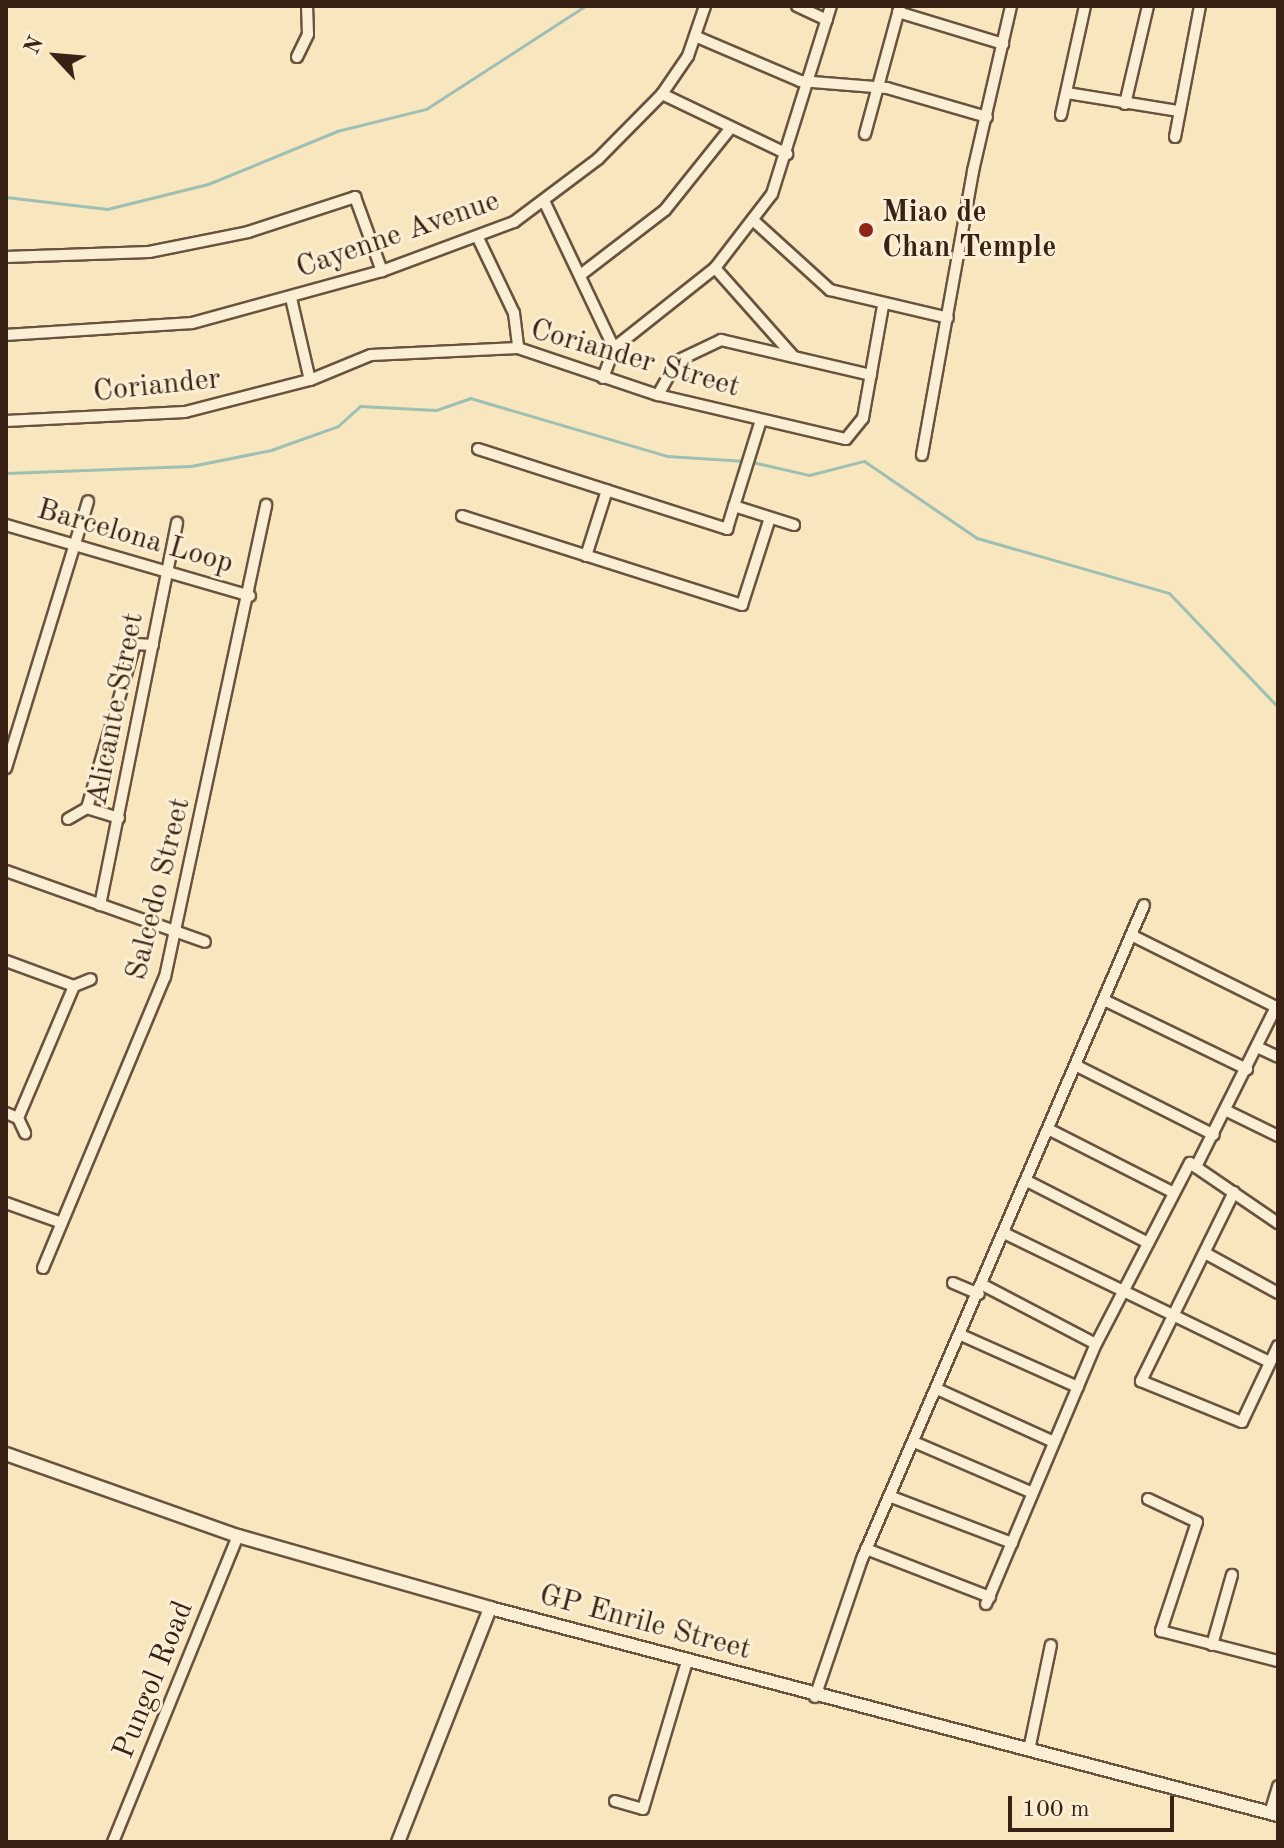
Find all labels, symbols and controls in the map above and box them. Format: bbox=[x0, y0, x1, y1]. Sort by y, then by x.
north arrow bbox=[16, 16, 96, 96]
text: N bbox=[21, 33, 48, 58]
street label: Cayenne Avenue bbox=[292, 183, 504, 287]
place label: Miao de Chan Temple bbox=[882, 195, 1056, 266]
marker: Miao de Chan Temple bbox=[857, 221, 875, 239]
street label: Coriander Street bbox=[526, 312, 744, 406]
street label: Coriander bbox=[91, 361, 223, 411]
street label: Barcelona Loop bbox=[33, 492, 237, 582]
street label: Alicante Street bbox=[80, 610, 152, 808]
street label: Salcedo Street bbox=[119, 794, 199, 984]
street label: GP Enrile Street bbox=[535, 1577, 755, 1669]
street label: Pungol Road bbox=[106, 1596, 202, 1764]
scale bar bbox=[1012, 1780, 1178, 1830]
text: 100 m bbox=[1022, 1798, 1090, 1822]

